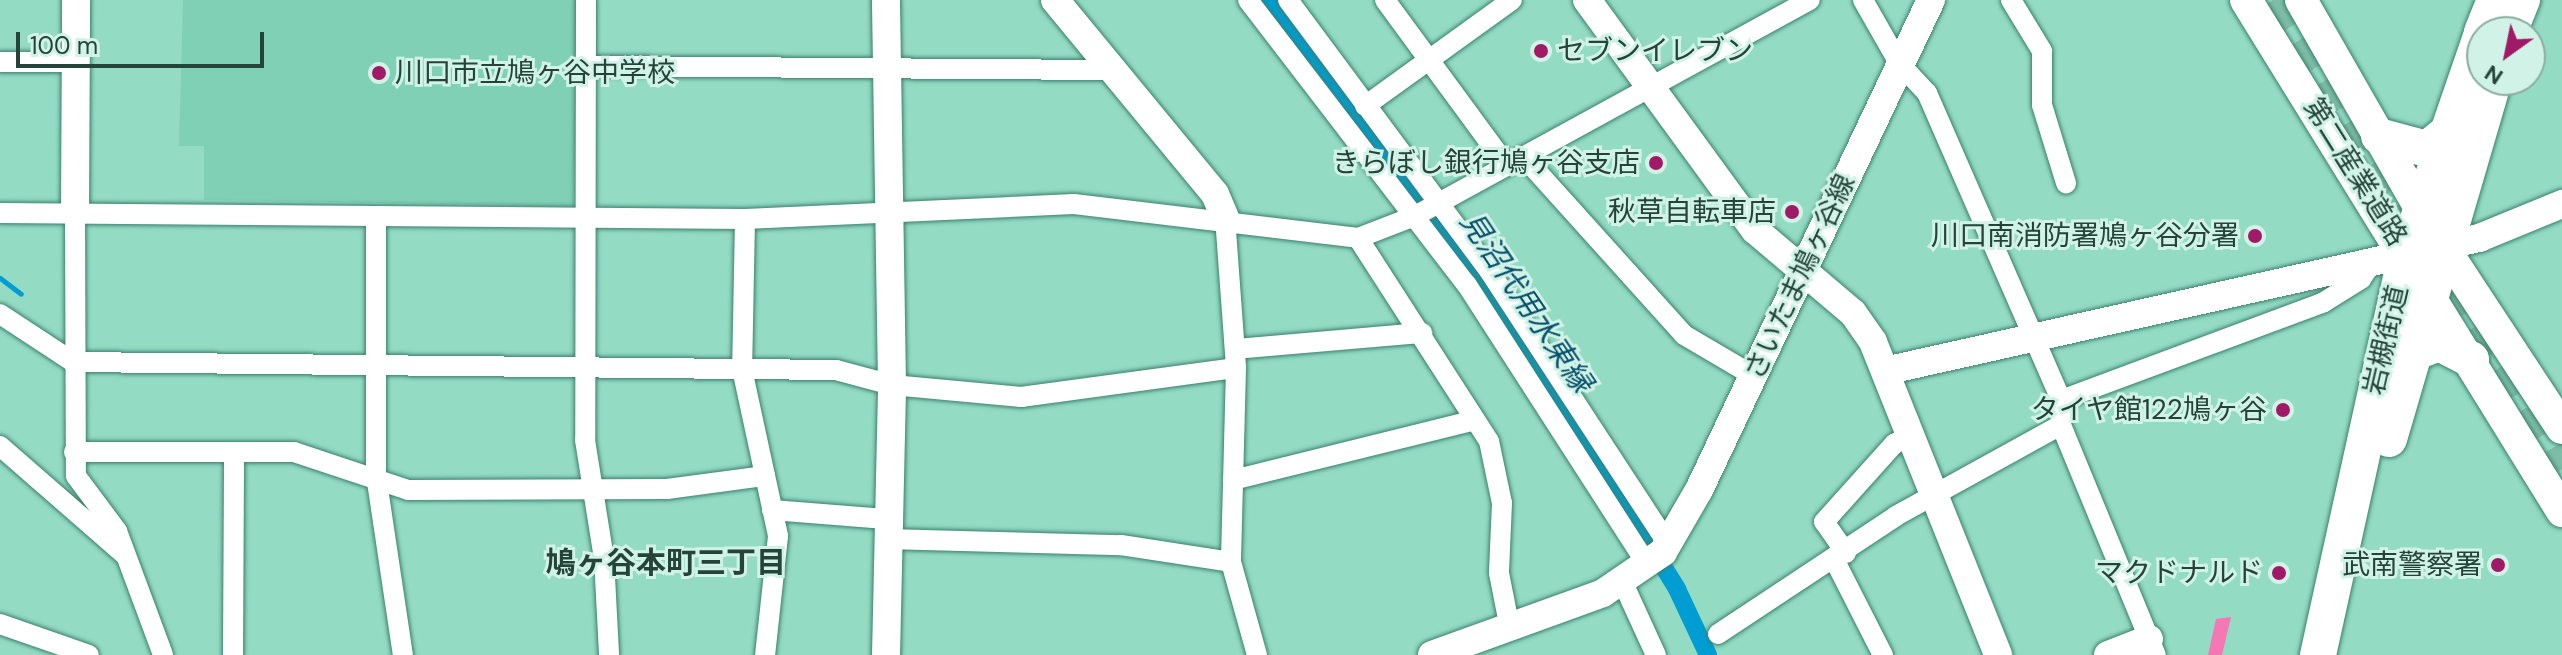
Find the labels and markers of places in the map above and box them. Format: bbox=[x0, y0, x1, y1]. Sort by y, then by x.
place label: セブンイレブン bbox=[1557, 34, 1753, 68]
marker: セブンイレブン bbox=[1532, 42, 1550, 60]
place label: 川口市立鳩ヶ谷中学校 bbox=[395, 56, 675, 90]
marker: 川口市立鳩ヶ谷中学校 bbox=[370, 64, 388, 82]
place label: きらぼし銀行鳩ヶ谷支店 bbox=[1332, 146, 1640, 180]
marker: きらぼし銀行鳩ヶ谷支店 bbox=[1647, 154, 1665, 172]
place label: 秋草自転車店 bbox=[1608, 195, 1776, 229]
marker: 秋草自転車店 bbox=[1783, 203, 1801, 221]
place label: 川口南消防署鳩ヶ谷分署 bbox=[1931, 219, 2239, 253]
marker: 川口南消防署鳩ヶ谷分署 bbox=[2246, 227, 2264, 245]
place label: タイヤ館122鳩ヶ谷 bbox=[2030, 393, 2267, 427]
marker: タイヤ館122鳩ヶ谷 bbox=[2274, 401, 2292, 419]
place label: 武南警察署 bbox=[2342, 548, 2482, 582]
place label: マクドナルド bbox=[2095, 556, 2263, 590]
marker: 武南警察署 bbox=[2489, 556, 2507, 574]
marker: マクドナルド bbox=[2270, 564, 2288, 582]

